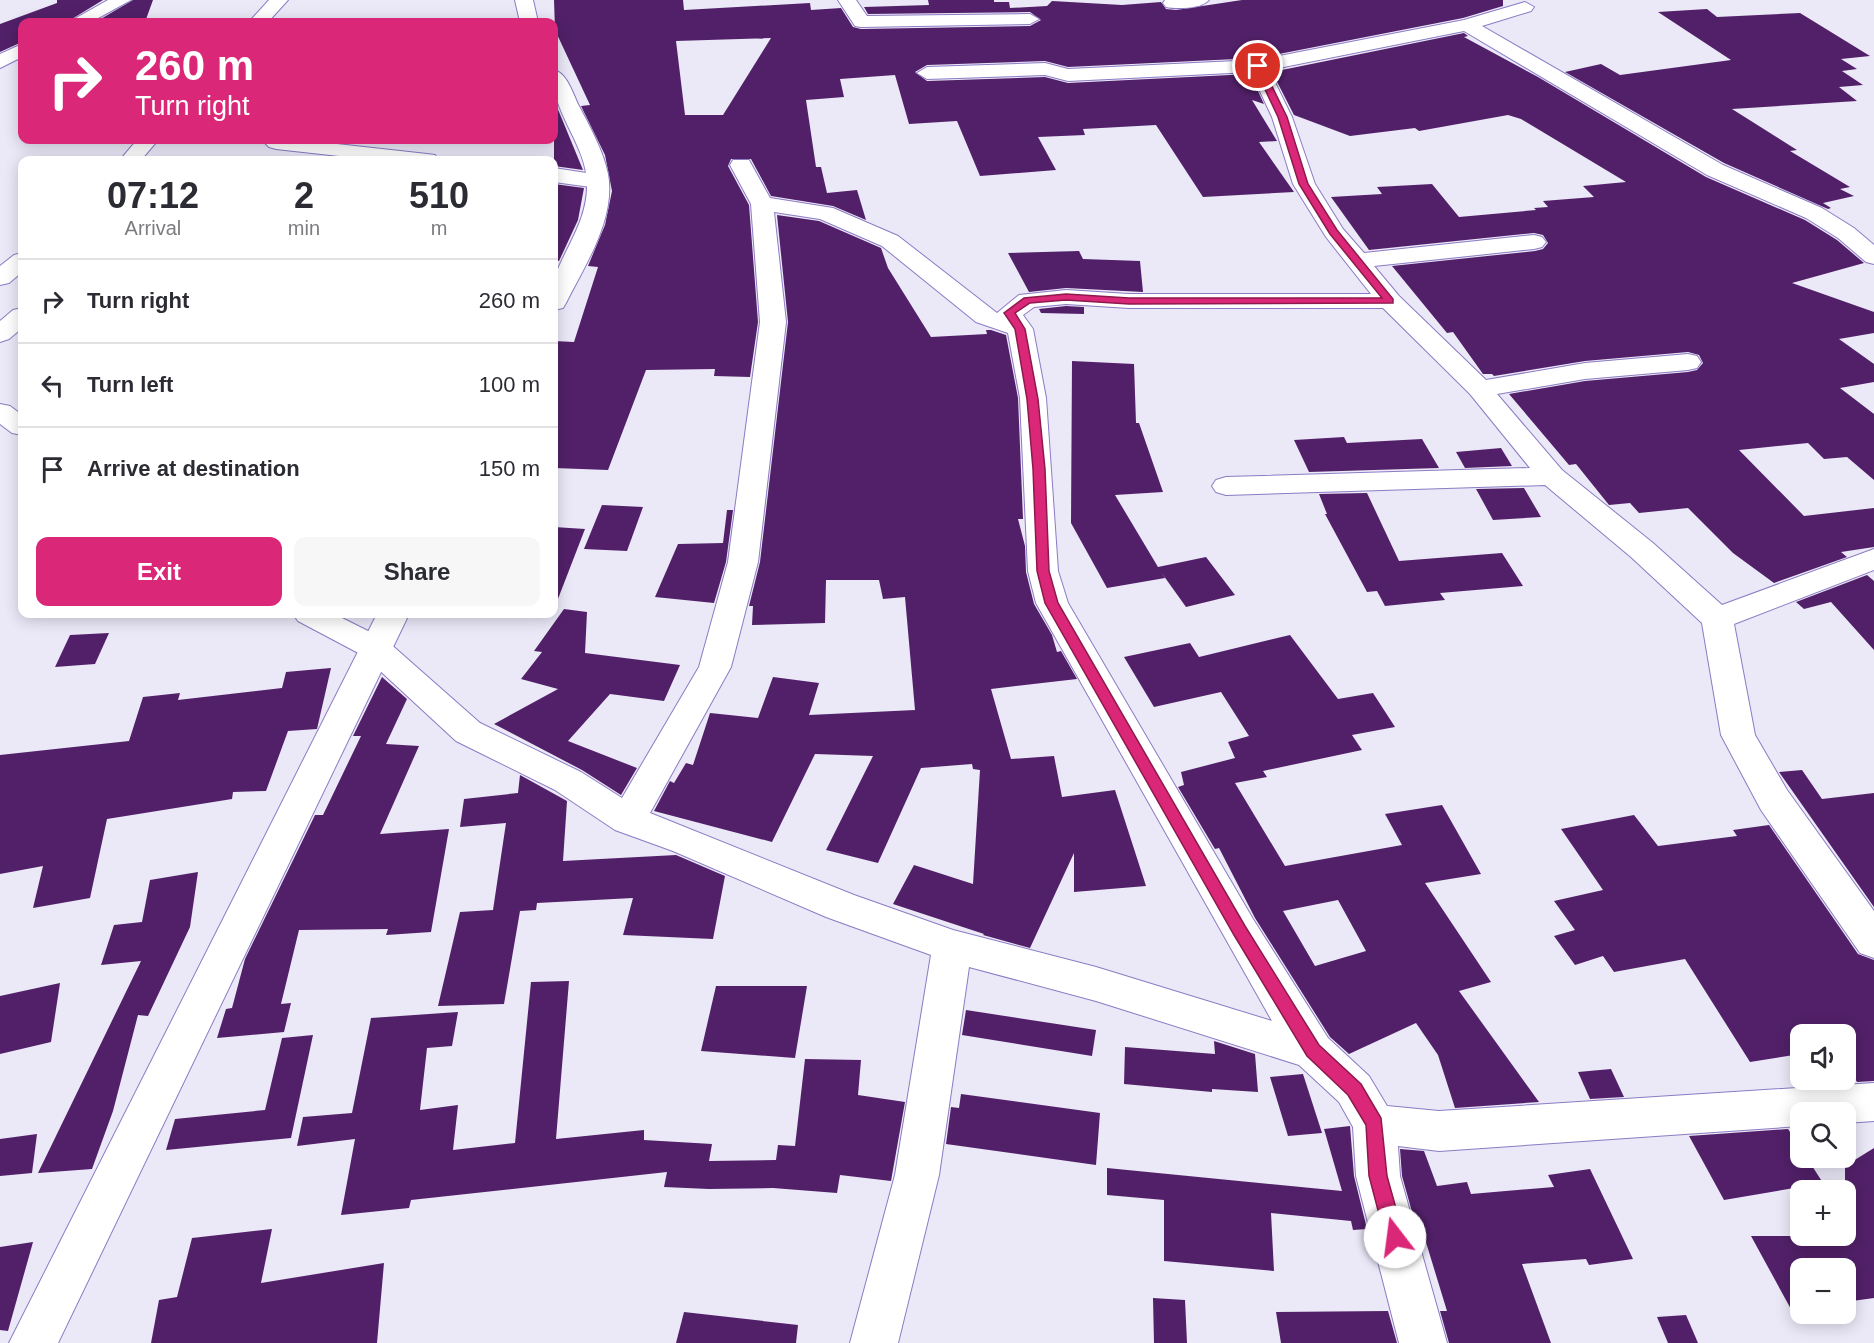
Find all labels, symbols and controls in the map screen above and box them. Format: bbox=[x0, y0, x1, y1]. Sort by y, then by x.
pin bbox=[1232, 40, 1283, 91]
icon: right bbox=[36, 42, 114, 120]
text: 260 m bbox=[135, 42, 254, 89]
icon: arrive bbox=[1241, 49, 1274, 82]
text: Turn right bbox=[135, 91, 250, 121]
text: 07:12 bbox=[107, 175, 199, 216]
text: 2 bbox=[294, 175, 314, 216]
text: 510 bbox=[409, 175, 469, 216]
text: Arrival bbox=[125, 217, 181, 239]
text: min bbox=[288, 217, 320, 239]
text: m bbox=[431, 217, 447, 239]
icon: right bbox=[36, 285, 69, 318]
text: Turn right bbox=[87, 288, 189, 313]
text: 260 m bbox=[479, 288, 540, 313]
icon: left bbox=[36, 369, 69, 402]
text: Turn left bbox=[87, 372, 173, 397]
text: 100 m bbox=[479, 372, 540, 397]
icon: arrive bbox=[36, 453, 69, 486]
text: Arrive at destination bbox=[87, 456, 300, 481]
text: 150 m bbox=[479, 456, 540, 481]
button: Exit bbox=[36, 537, 282, 606]
button: Share bbox=[294, 537, 540, 606]
map controls bbox=[1790, 1024, 1856, 1324]
button: sound bbox=[1790, 1024, 1856, 1090]
button: search bbox=[1790, 1102, 1856, 1168]
button: + bbox=[1790, 1180, 1856, 1246]
position arrow bbox=[1363, 1205, 1427, 1269]
button: − bbox=[1790, 1258, 1856, 1324]

